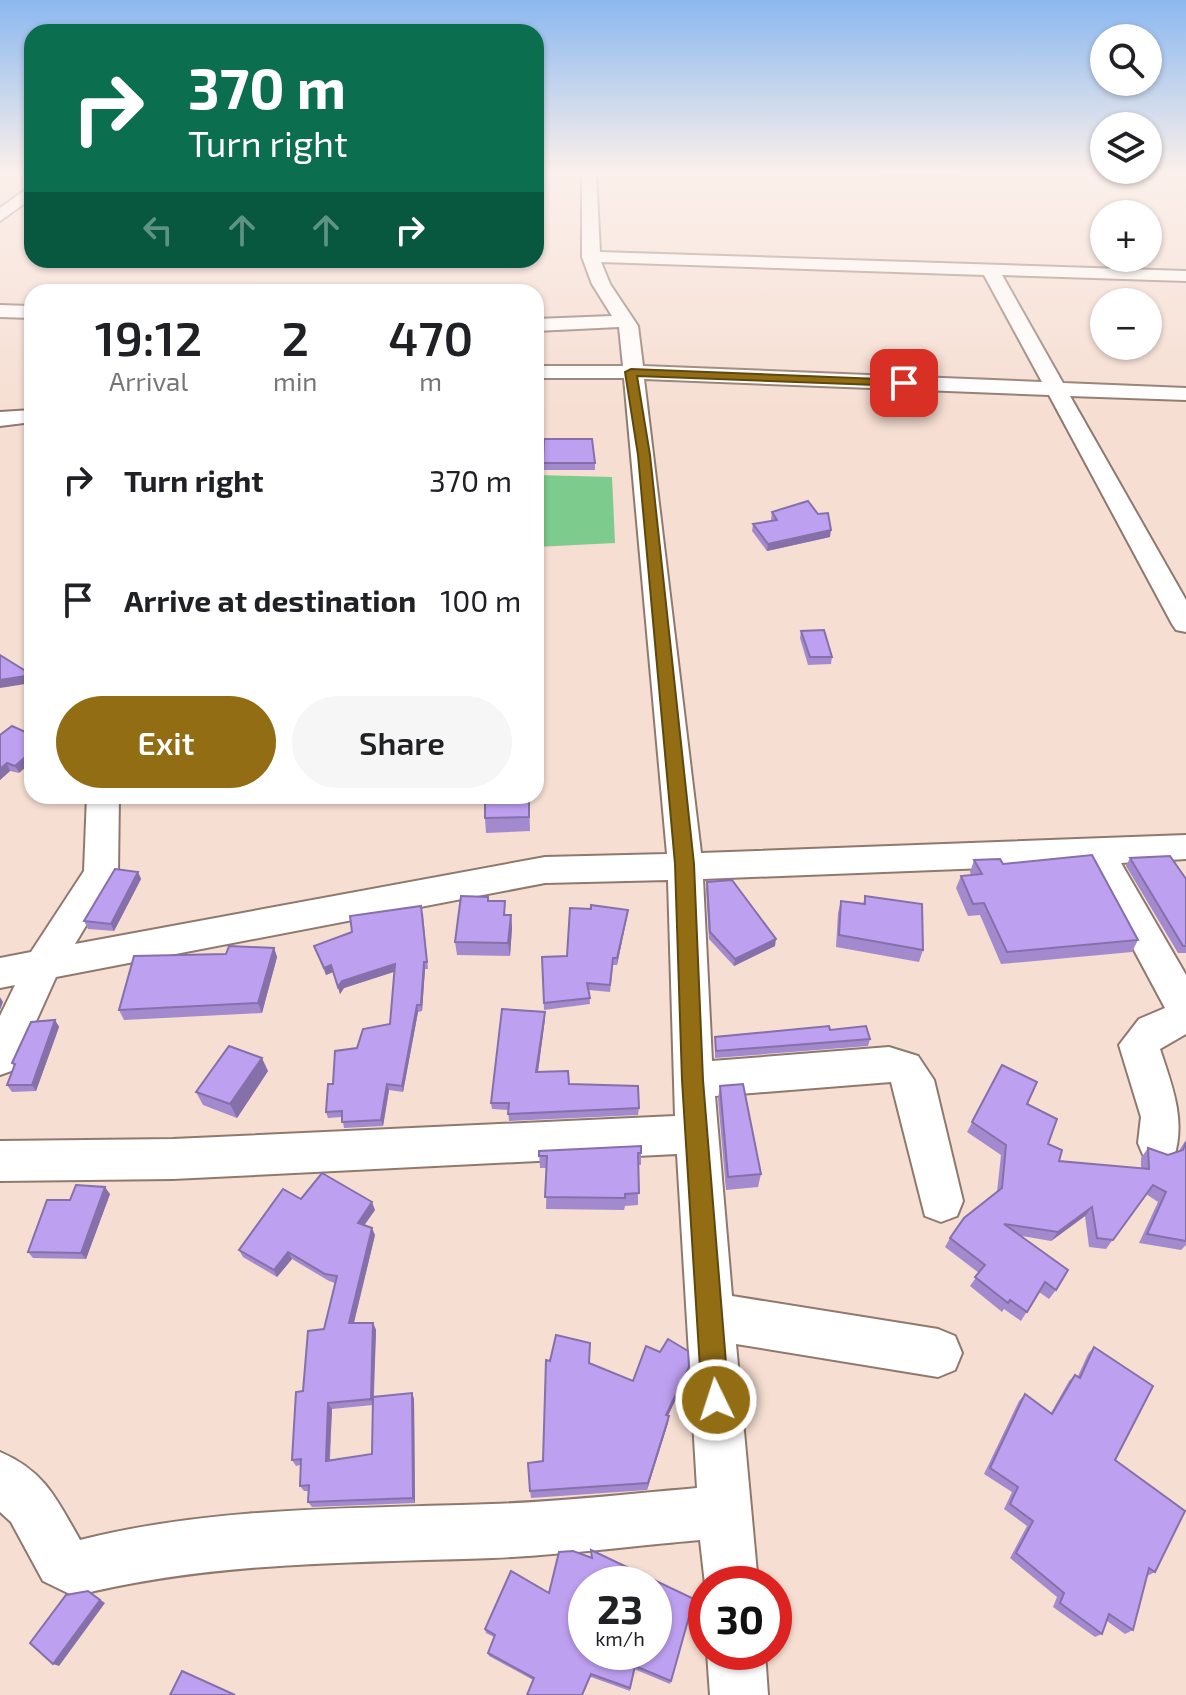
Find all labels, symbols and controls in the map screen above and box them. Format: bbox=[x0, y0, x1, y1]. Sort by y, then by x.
map controls bbox=[1090, 24, 1162, 360]
button: search bbox=[1090, 24, 1162, 96]
text: 370 m bbox=[188, 53, 346, 120]
icon: right bbox=[56, 56, 160, 160]
button: layers bbox=[1090, 112, 1162, 184]
text: Turn right bbox=[188, 121, 348, 164]
button: + bbox=[1090, 200, 1162, 272]
icon: left bbox=[136, 208, 180, 252]
icon: ahead bbox=[220, 208, 264, 252]
icon: ahead bbox=[304, 208, 348, 252]
icon: right bbox=[388, 208, 432, 252]
button: − bbox=[1090, 288, 1162, 360]
text: 19:12 bbox=[95, 308, 202, 366]
text: 2 bbox=[282, 308, 309, 366]
text: 470 bbox=[388, 308, 473, 366]
pin bbox=[870, 349, 938, 417]
icon: arrive bbox=[882, 361, 926, 405]
text: Arrival bbox=[109, 365, 188, 396]
text: min bbox=[273, 365, 317, 396]
text: m bbox=[419, 365, 442, 396]
icon: right bbox=[56, 458, 100, 502]
text: Turn right bbox=[124, 462, 264, 498]
text: 370 m bbox=[429, 462, 512, 498]
icon: arrive bbox=[56, 578, 100, 622]
text: Arrive at destination bbox=[124, 582, 416, 618]
text: 100 m bbox=[440, 582, 521, 618]
button: Exit bbox=[56, 696, 276, 788]
button: Share bbox=[292, 696, 512, 788]
position arrow bbox=[674, 1358, 758, 1442]
speed limit sign: 30 bbox=[688, 1566, 792, 1670]
text: 23 bbox=[597, 1584, 643, 1632]
text: km/h bbox=[595, 1626, 645, 1650]

